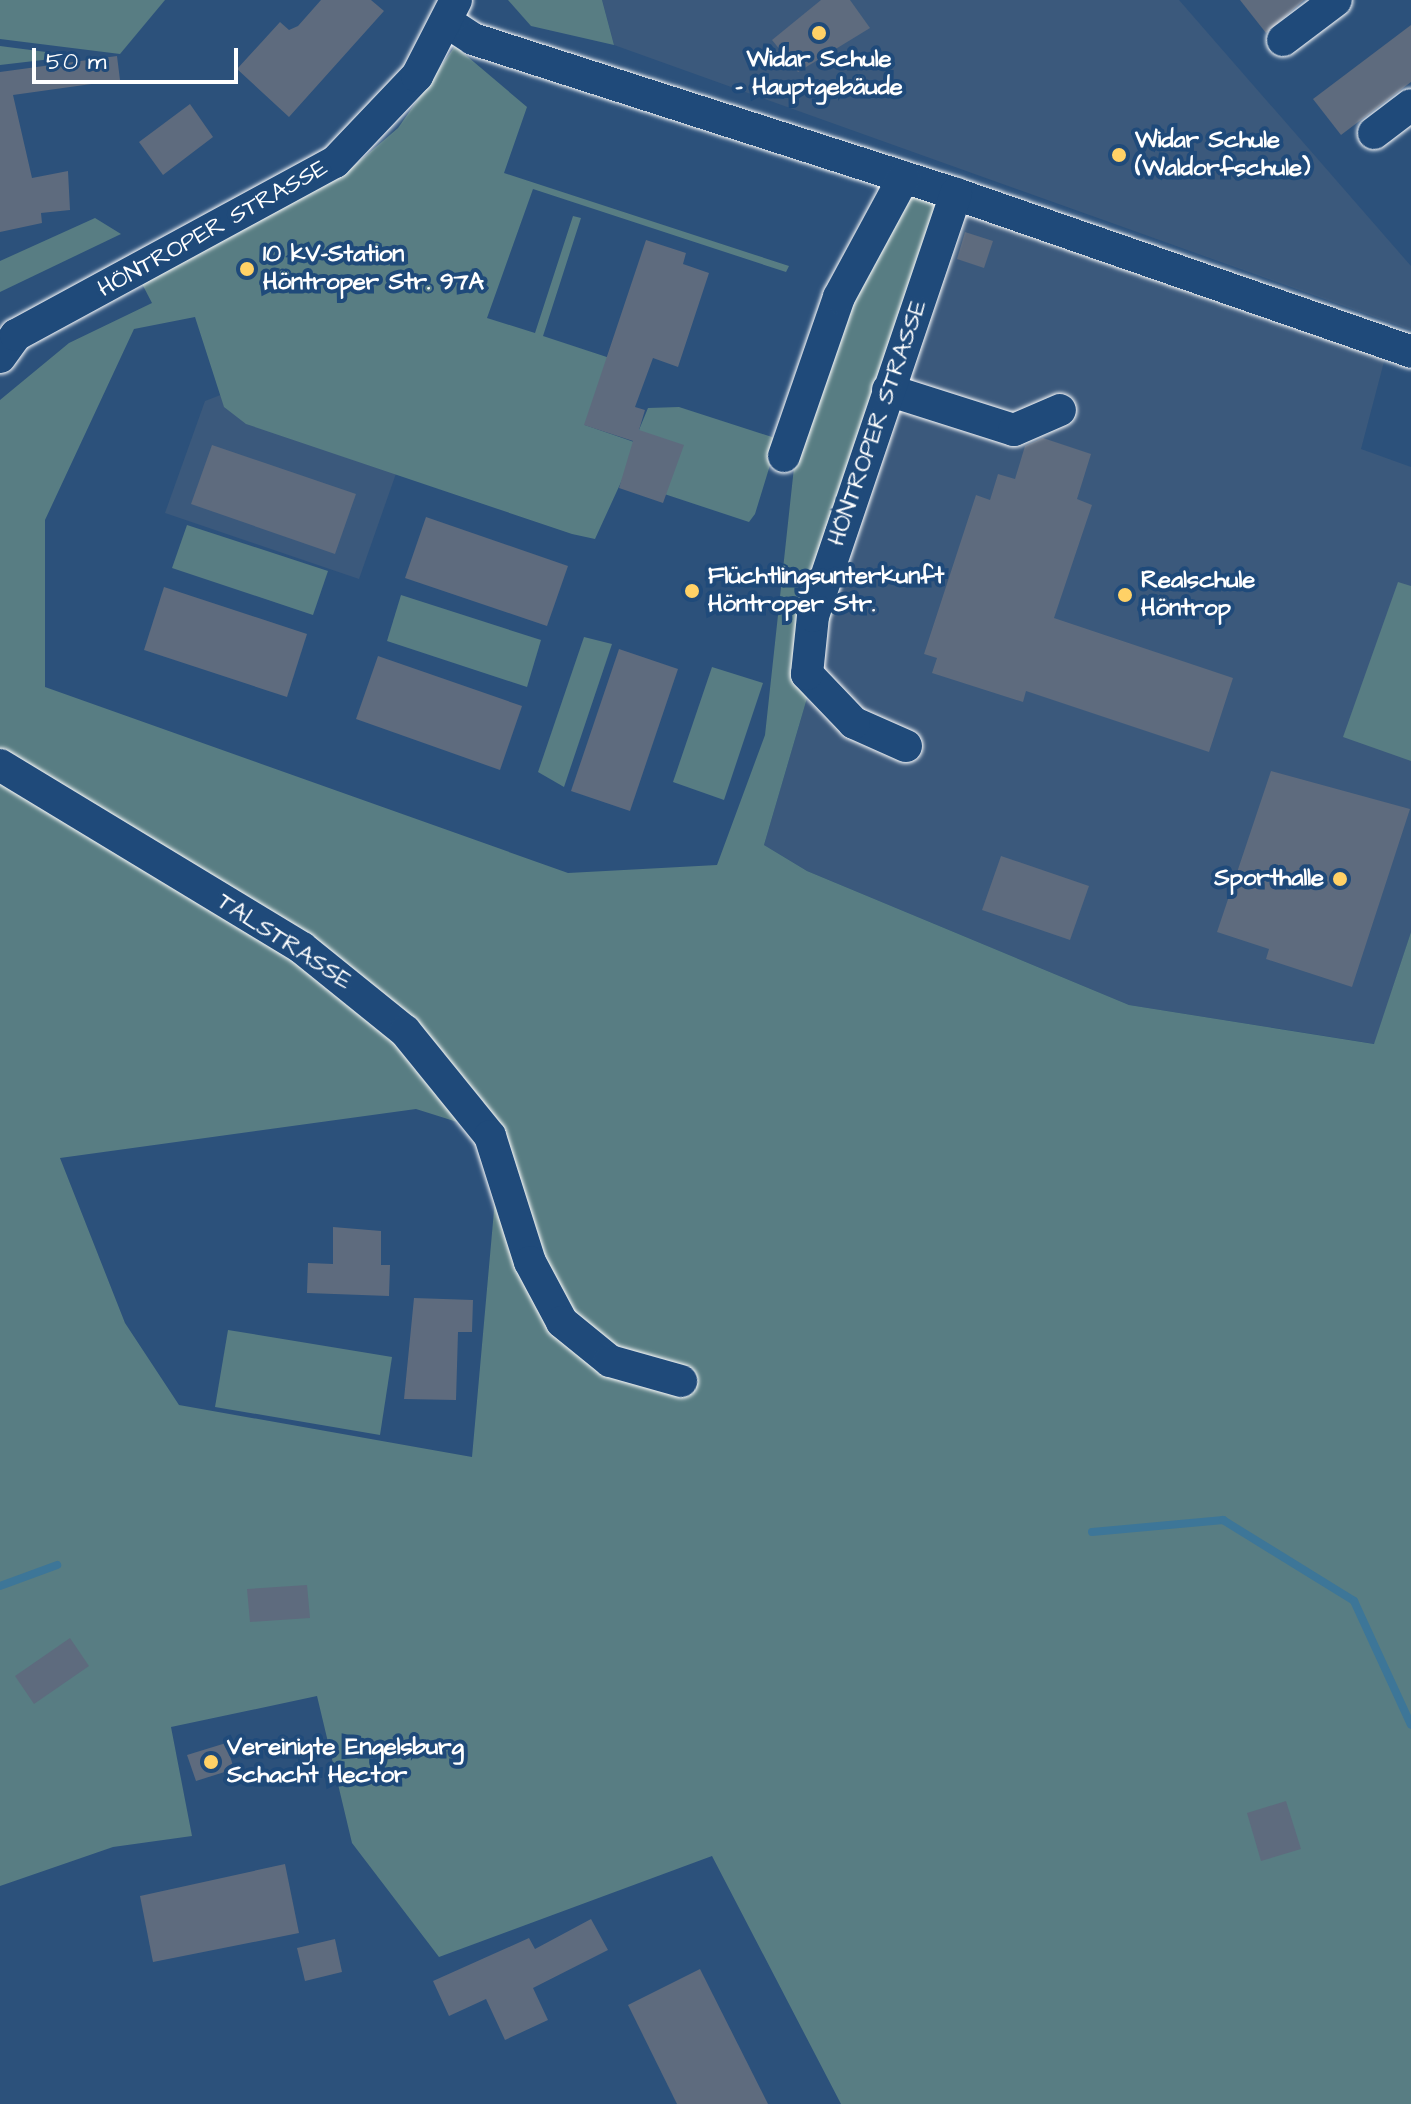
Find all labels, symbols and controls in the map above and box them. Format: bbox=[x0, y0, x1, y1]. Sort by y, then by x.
marker: Widar Schule - Hauptgebäude bbox=[810, 24, 828, 42]
scale bar bbox=[36, 32, 242, 82]
text: 50 m bbox=[46, 45, 106, 79]
place label: Widar Schule - Hauptgebäude bbox=[735, 46, 903, 102]
place label: Widar Schule (Waldorfschule) bbox=[1135, 127, 1310, 183]
marker: Widar Schule (Waldorfschule) bbox=[1110, 146, 1128, 164]
street label: HÖNTROPER STRASSE bbox=[93, 154, 333, 304]
place label: 10 kV-Station Höntroper Str. 97A bbox=[263, 241, 484, 297]
marker: 10 kV-Station Höntroper Str. 97A bbox=[238, 260, 256, 278]
street label: HÖNTROPER STRASSE bbox=[822, 296, 934, 550]
place label: Flüchtlingsunterkunft Höntroper Str. bbox=[708, 563, 944, 619]
place label: Realschule Höntrop bbox=[1141, 567, 1255, 623]
marker: Flüchtlingsunterkunft Höntroper Str. bbox=[683, 582, 701, 600]
marker: Realschule Höntrop bbox=[1116, 586, 1134, 604]
place label: Sporthalle bbox=[1214, 865, 1324, 893]
marker: Sporthalle bbox=[1331, 870, 1349, 888]
street label: TALSTRASSE bbox=[211, 888, 357, 996]
place label: Vereinigte Engelsburg Schacht Hector bbox=[227, 1734, 464, 1790]
marker: Vereinigte Engelsburg Schacht Hector bbox=[202, 1753, 220, 1771]

